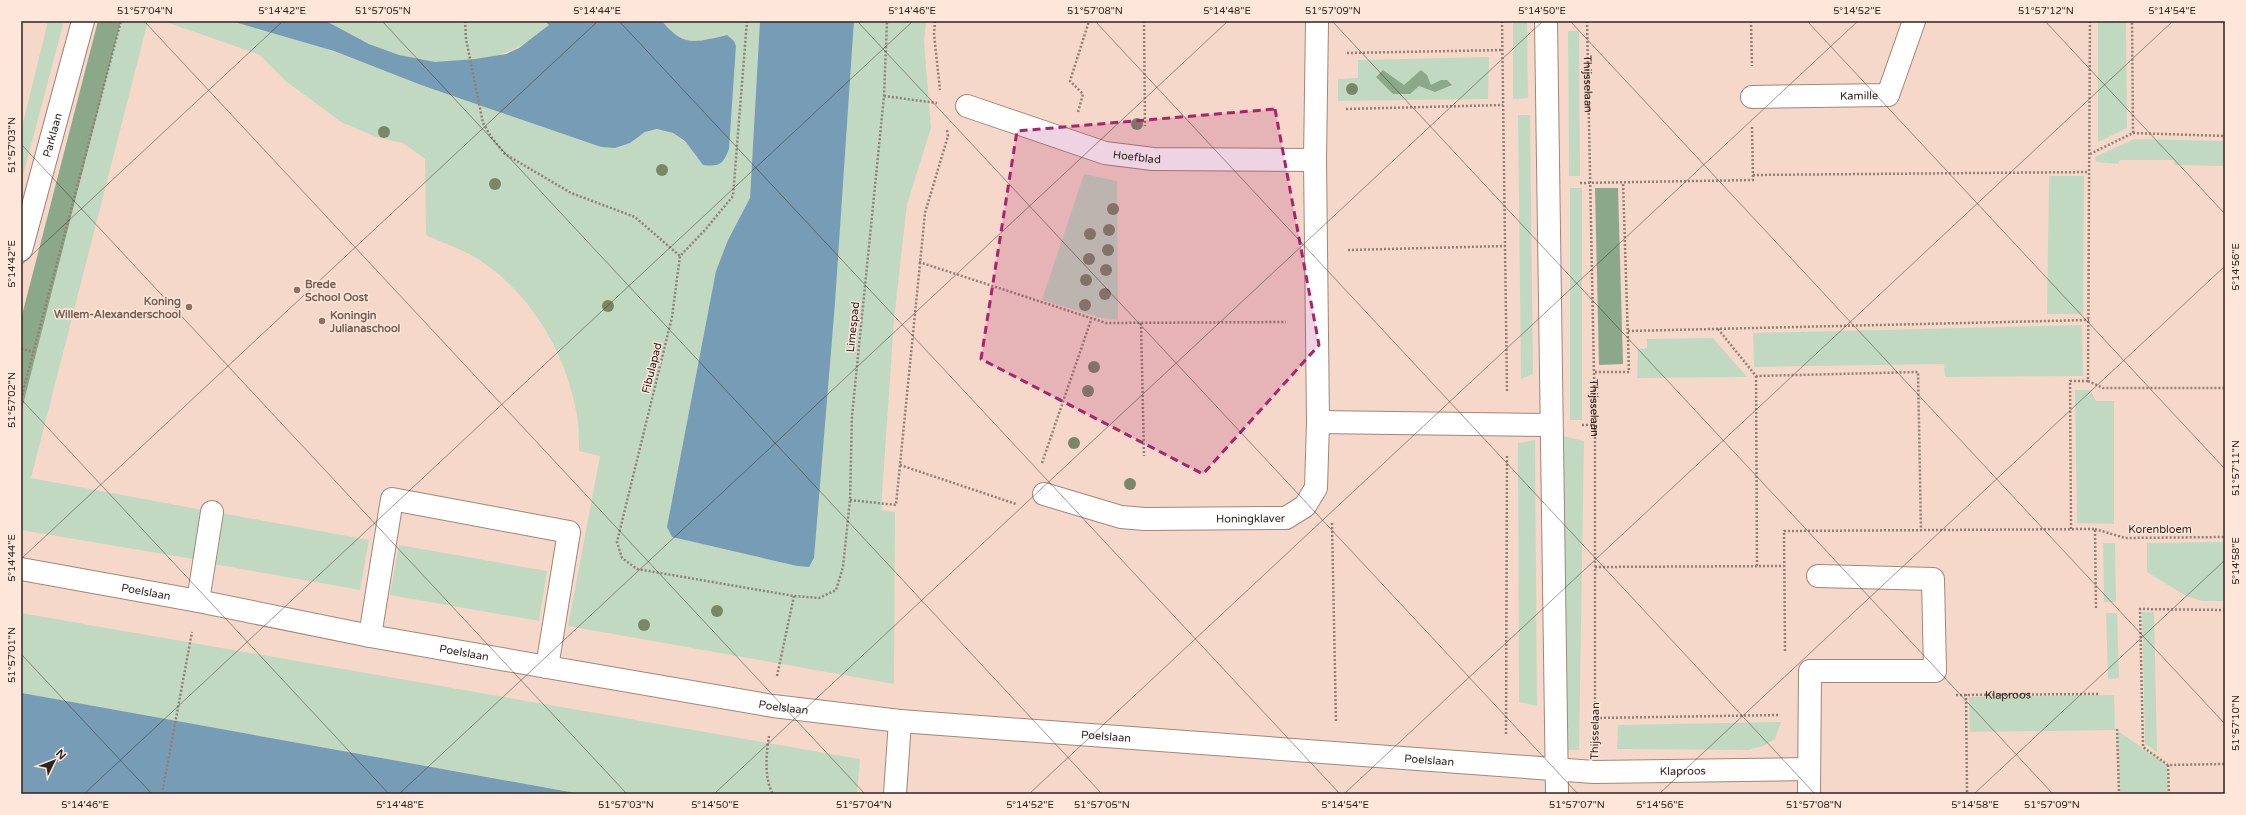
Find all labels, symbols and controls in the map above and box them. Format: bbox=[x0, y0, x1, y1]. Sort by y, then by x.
text: 51°57'04"N bbox=[117, 5, 173, 17]
text: 5°14'42"E bbox=[258, 5, 306, 17]
text: 51°57'05"N bbox=[355, 5, 411, 17]
text: 5°14'44"E bbox=[573, 5, 621, 17]
text: 5°14'46"E bbox=[888, 5, 936, 17]
text: 51°57'08"N bbox=[1067, 5, 1123, 17]
text: 5°14'48"E bbox=[1203, 5, 1251, 17]
text: 51°57'09"N bbox=[1305, 5, 1361, 17]
text: 5°14'50"E bbox=[1518, 5, 1566, 17]
text: 5°14'52"E bbox=[1833, 5, 1881, 17]
text: 51°57'12"N bbox=[2018, 5, 2074, 17]
text: 5°14'54"E bbox=[2148, 5, 2196, 17]
street label: Thijsselaan bbox=[1581, 55, 1595, 113]
street label: Kamille bbox=[1840, 89, 1878, 102]
street label: Parklaan bbox=[40, 112, 64, 159]
text: 51°57'03"N bbox=[6, 117, 18, 173]
street label: Hoefblad bbox=[1112, 148, 1161, 166]
text: 5°14'42"E bbox=[6, 240, 18, 288]
text: 5°14'56"E bbox=[2230, 243, 2242, 291]
place label: Brede School Oost bbox=[305, 278, 369, 304]
marker: Brede School Oost bbox=[292, 285, 302, 295]
place label: Koning Willem-Alexanderschool bbox=[54, 295, 181, 321]
street label: Limespad bbox=[844, 301, 862, 353]
marker: Koning Willem-Alexanderschool bbox=[184, 302, 194, 312]
place label: Koningin Julianaschool bbox=[329, 309, 401, 335]
marker: Koningin Julianaschool bbox=[317, 316, 327, 326]
street label: Fibulapad bbox=[639, 341, 665, 395]
text: 51°57'02"N bbox=[6, 372, 18, 428]
street label: Thijsselaan bbox=[1588, 379, 1602, 437]
text: 51°57'11"N bbox=[2230, 440, 2242, 496]
street label: Honingklaver bbox=[1216, 512, 1286, 525]
street label: Korenbloem bbox=[2128, 523, 2192, 536]
text: 5°14'44"E bbox=[6, 534, 18, 582]
text: 5°14'58"E bbox=[2230, 537, 2242, 585]
street label: Poelslaan bbox=[120, 581, 172, 602]
text: 51°57'01"N bbox=[6, 627, 18, 683]
street label: Poelslaan bbox=[438, 642, 490, 663]
street label: Klaproos bbox=[1985, 688, 2031, 701]
text: 51°57'10"N bbox=[2230, 695, 2242, 751]
street label: Poelslaan bbox=[758, 697, 809, 717]
street label: Thijsselaan bbox=[1588, 702, 1602, 760]
street label: Poelslaan bbox=[1081, 728, 1132, 744]
north arrow bbox=[34, 741, 74, 781]
text: N bbox=[53, 747, 69, 762]
street label: Poelslaan bbox=[1404, 752, 1455, 768]
street label: Klaproos bbox=[1660, 764, 1706, 778]
text: 5°14'46"E bbox=[61, 799, 109, 811]
text: 5°14'48"E bbox=[376, 799, 424, 811]
text: 51°57'03"N bbox=[598, 799, 654, 811]
text: 5°14'50"E bbox=[691, 799, 739, 811]
text: 51°57'04"N bbox=[836, 799, 892, 811]
text: 5°14'52"E bbox=[1006, 799, 1054, 811]
text: 51°57'05"N bbox=[1074, 799, 1130, 811]
text: 5°14'54"E bbox=[1321, 799, 1369, 811]
text: 51°57'07"N bbox=[1549, 799, 1605, 811]
text: 5°14'56"E bbox=[1636, 799, 1684, 811]
text: 51°57'08"N bbox=[1786, 799, 1842, 811]
text: 5°14'58"E bbox=[1951, 799, 1999, 811]
text: 51°57'09"N bbox=[2024, 799, 2080, 811]

